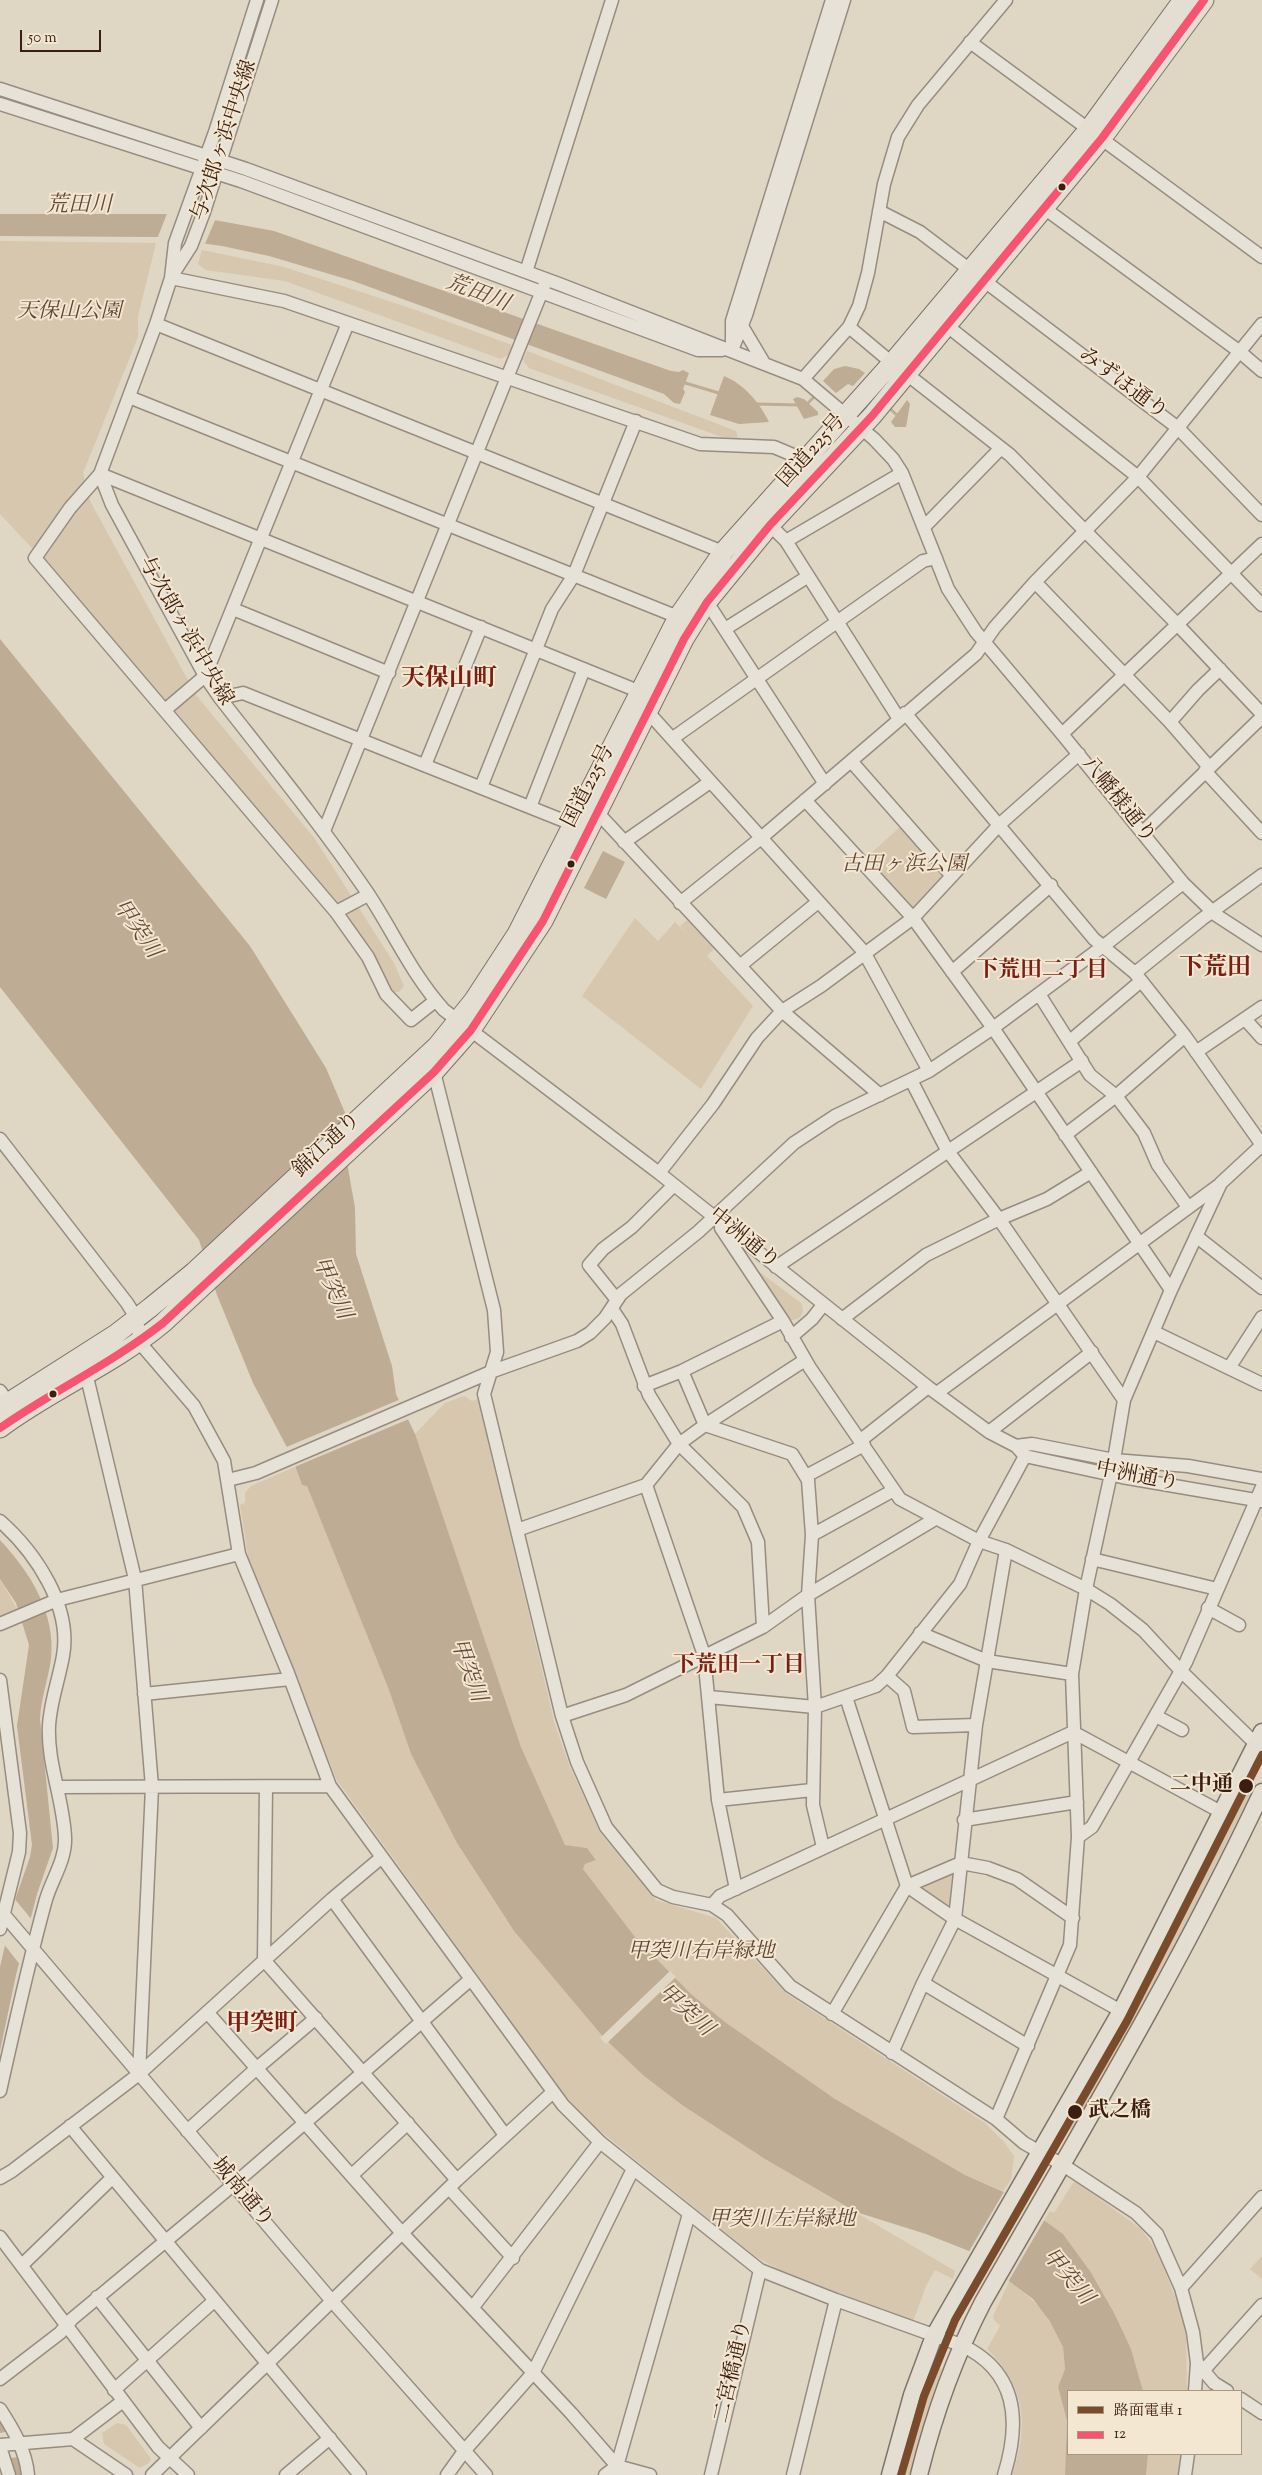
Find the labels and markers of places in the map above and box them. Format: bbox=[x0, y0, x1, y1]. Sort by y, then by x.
unlabelled marker bbox=[1057, 182, 1067, 192]
unlabelled marker bbox=[566, 859, 576, 869]
unlabelled marker bbox=[48, 1389, 58, 1399]
place label: 二中通 bbox=[1170, 1773, 1233, 1799]
marker: 二中通 bbox=[1237, 1777, 1255, 1795]
place label: 武之橋 bbox=[1088, 2099, 1151, 2125]
marker: 武之橋 bbox=[1066, 2103, 1084, 2121]

